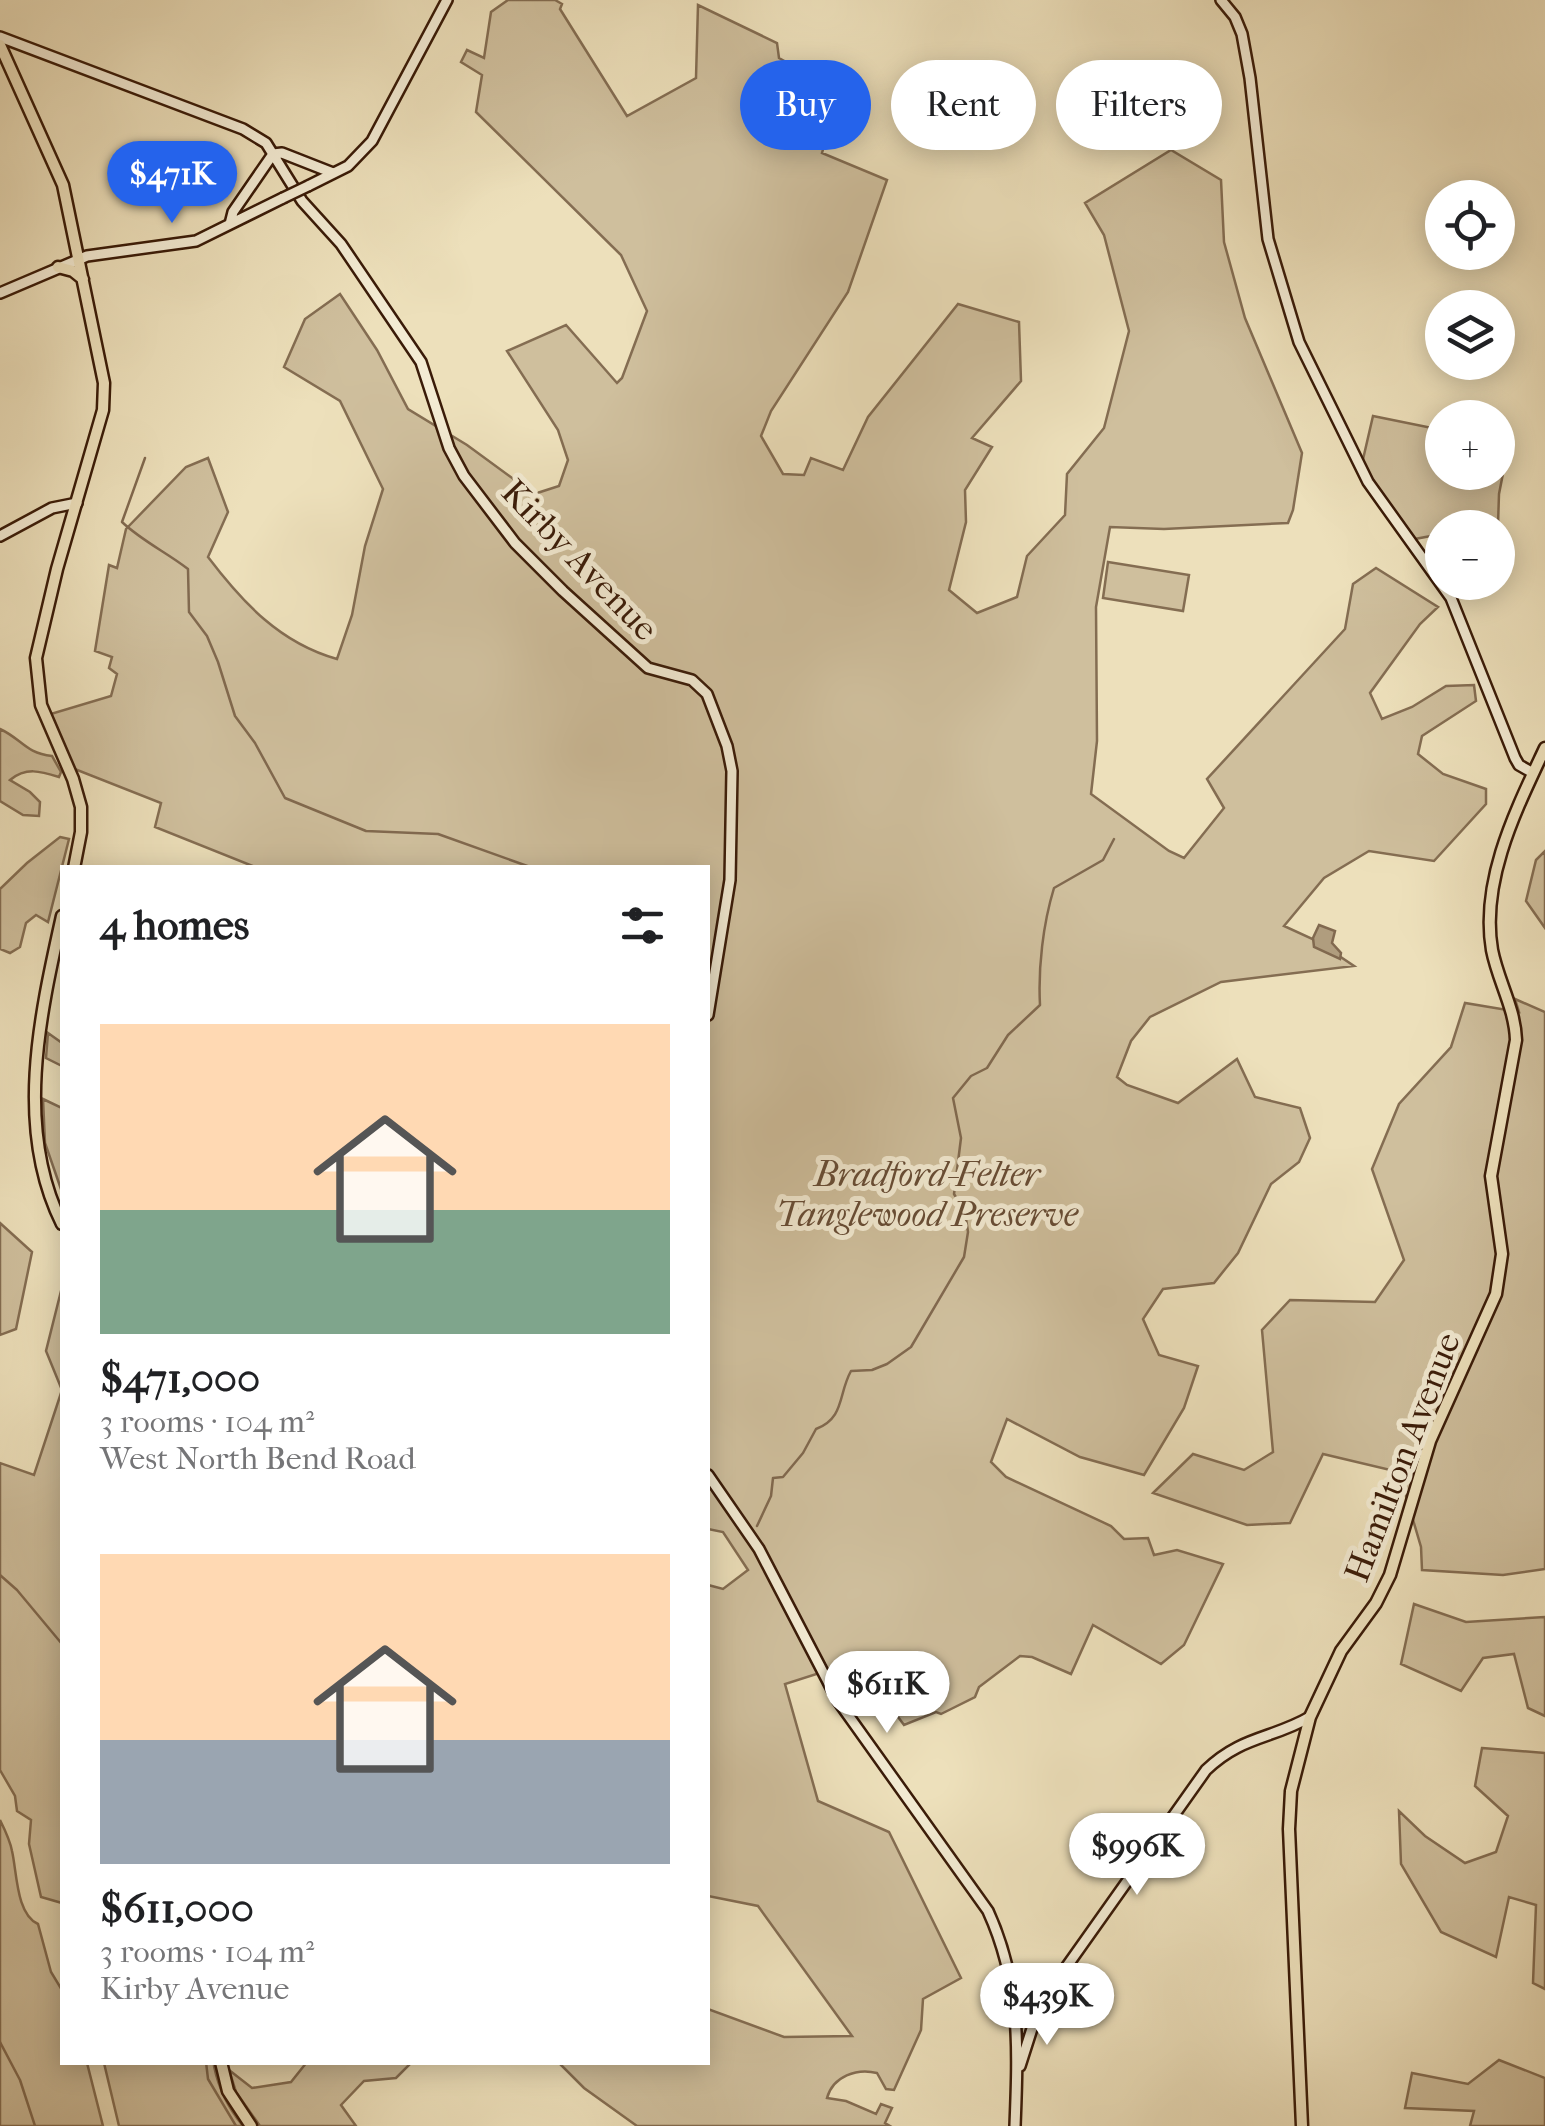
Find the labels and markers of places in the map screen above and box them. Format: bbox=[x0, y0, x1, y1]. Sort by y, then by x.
pin: $471K bbox=[102, 141, 242, 226]
pin: $611K bbox=[817, 1651, 957, 1736]
pin: $996K bbox=[1067, 1813, 1207, 1898]
pin: $439K bbox=[977, 1963, 1117, 2048]

